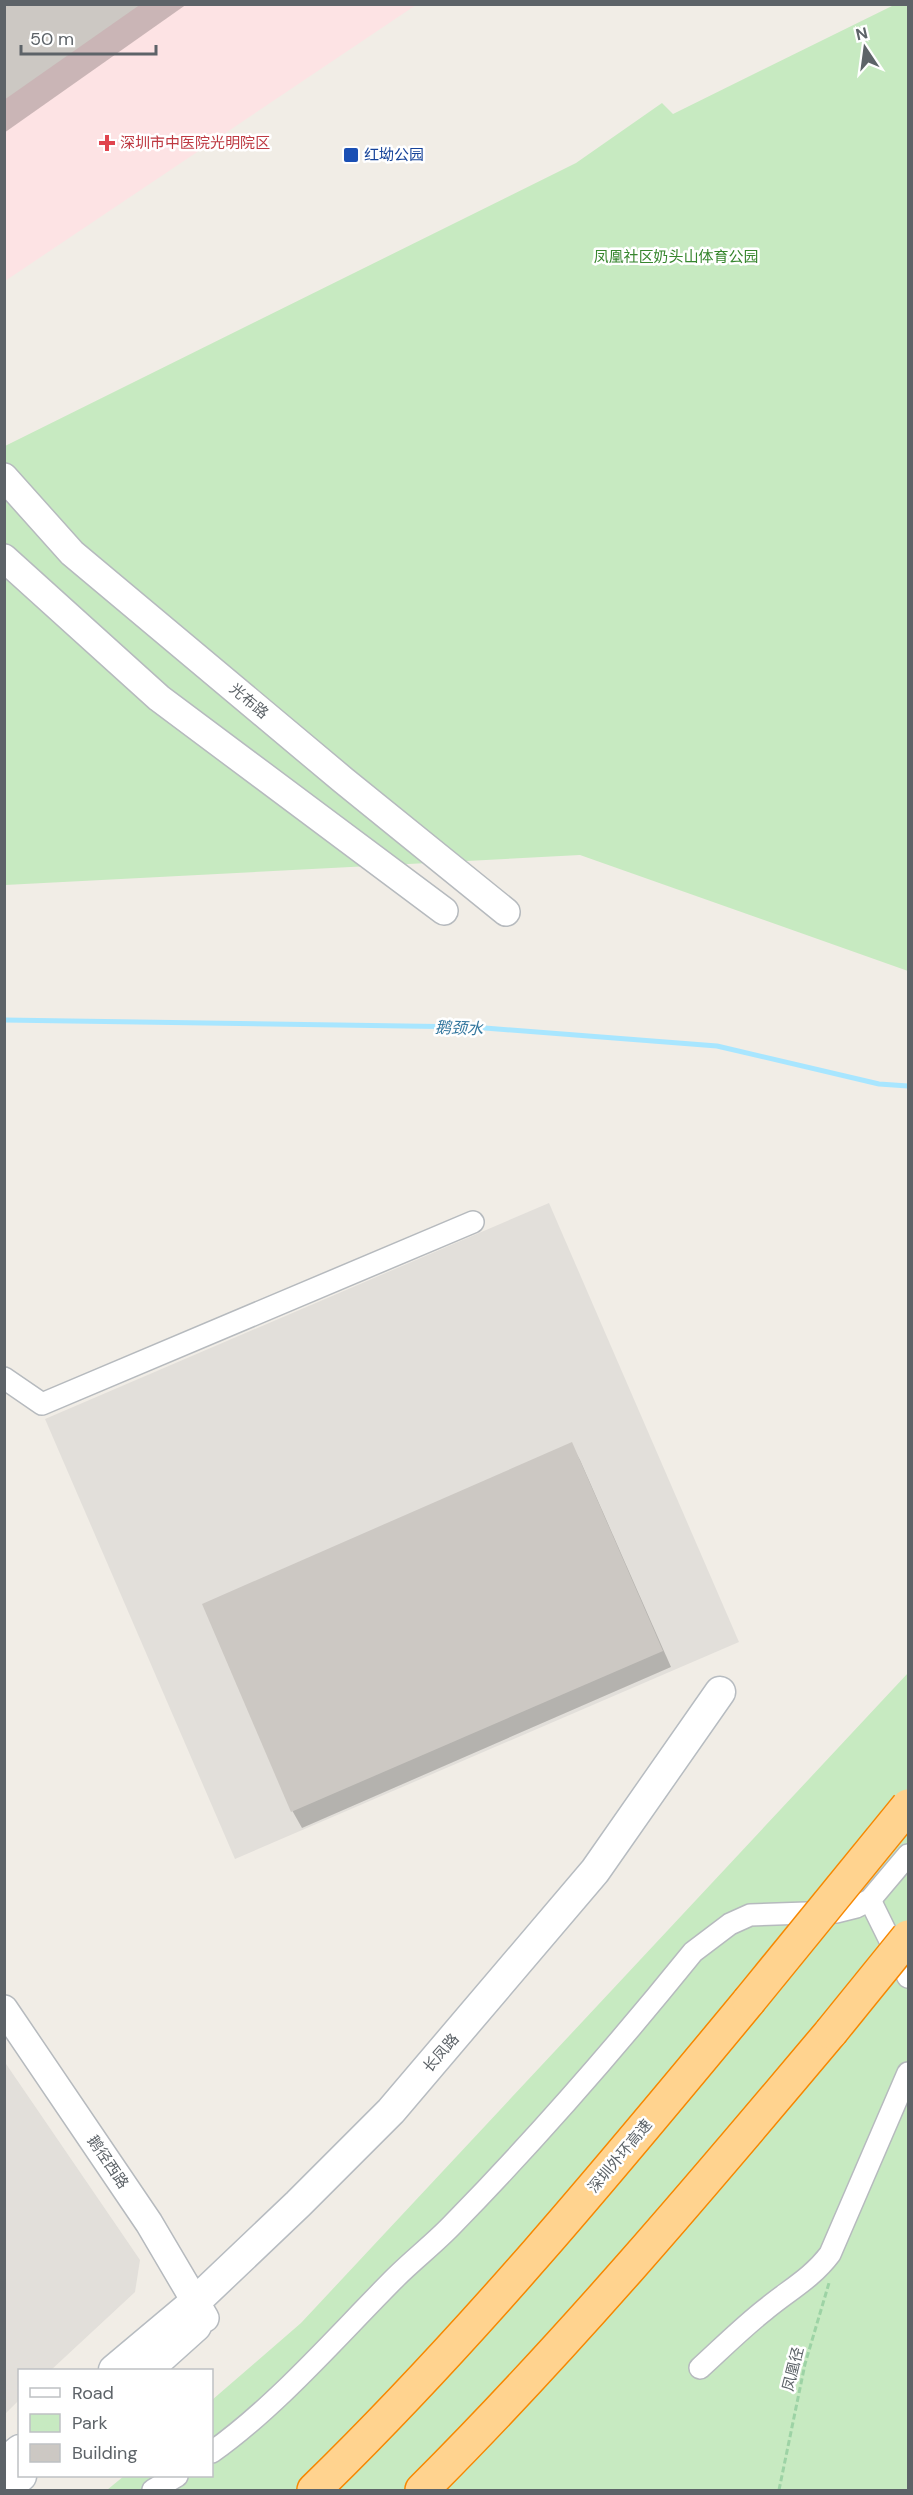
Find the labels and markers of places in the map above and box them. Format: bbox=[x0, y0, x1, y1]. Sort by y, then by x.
place label: 深圳市中医院光明院区 bbox=[120, 133, 270, 153]
marker: 深圳市中医院光明院区 bbox=[98, 134, 116, 152]
place label: 红坳公园 bbox=[364, 145, 424, 165]
marker: 红坳公园 bbox=[342, 146, 360, 164]

